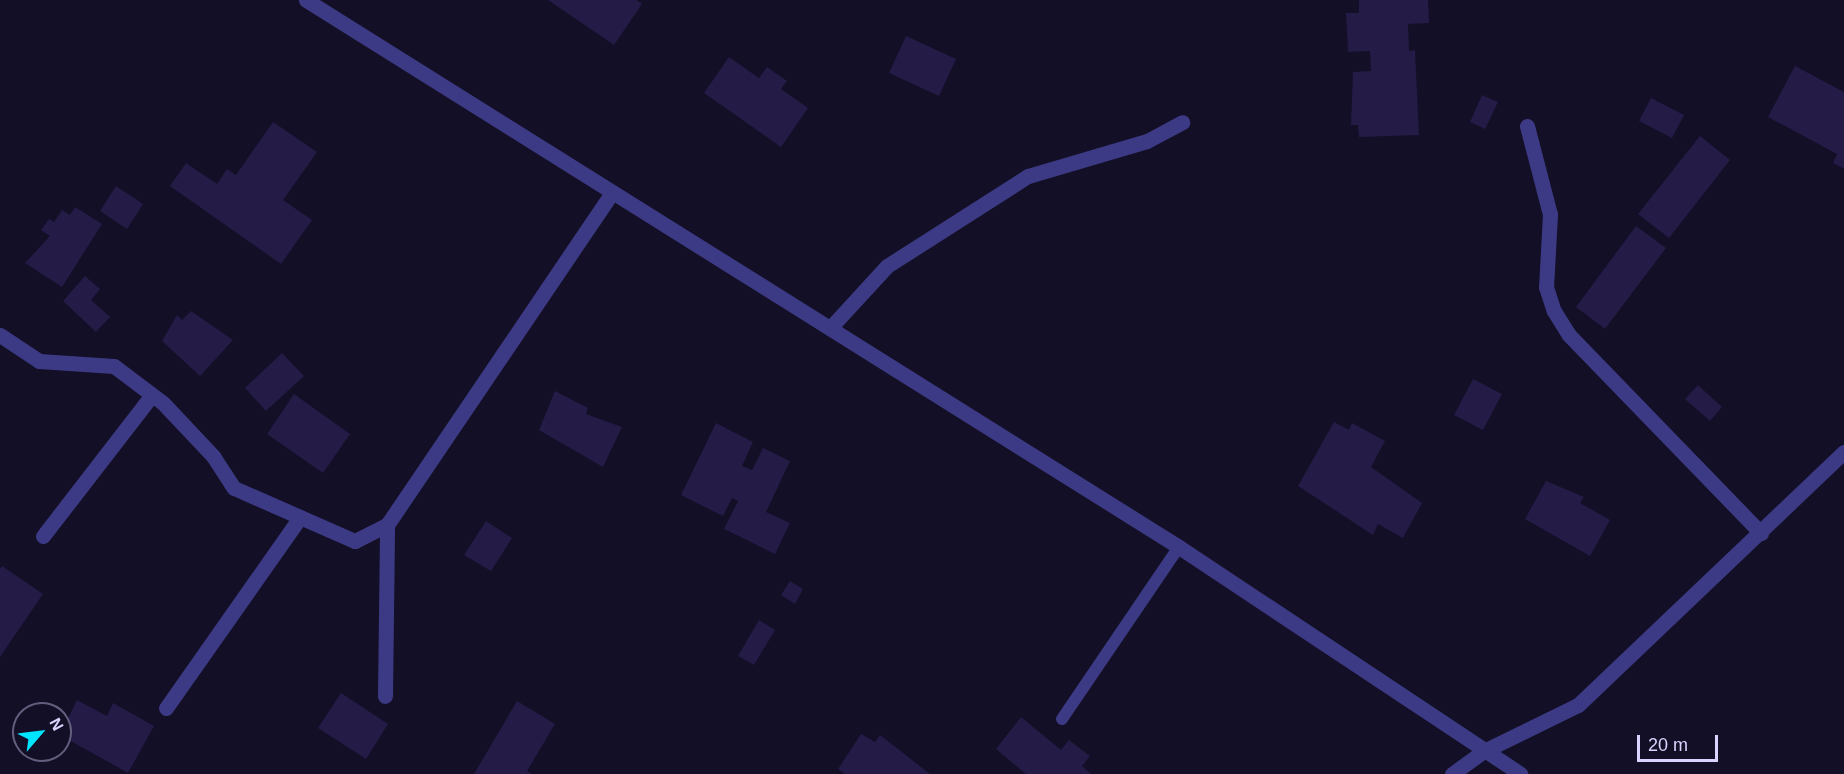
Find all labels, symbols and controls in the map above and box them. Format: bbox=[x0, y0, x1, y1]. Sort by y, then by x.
north arrow bbox=[12, 702, 72, 762]
text: N bbox=[46, 715, 67, 733]
scale bar bbox=[1640, 723, 1721, 761]
text: 20 m bbox=[1648, 735, 1688, 755]

